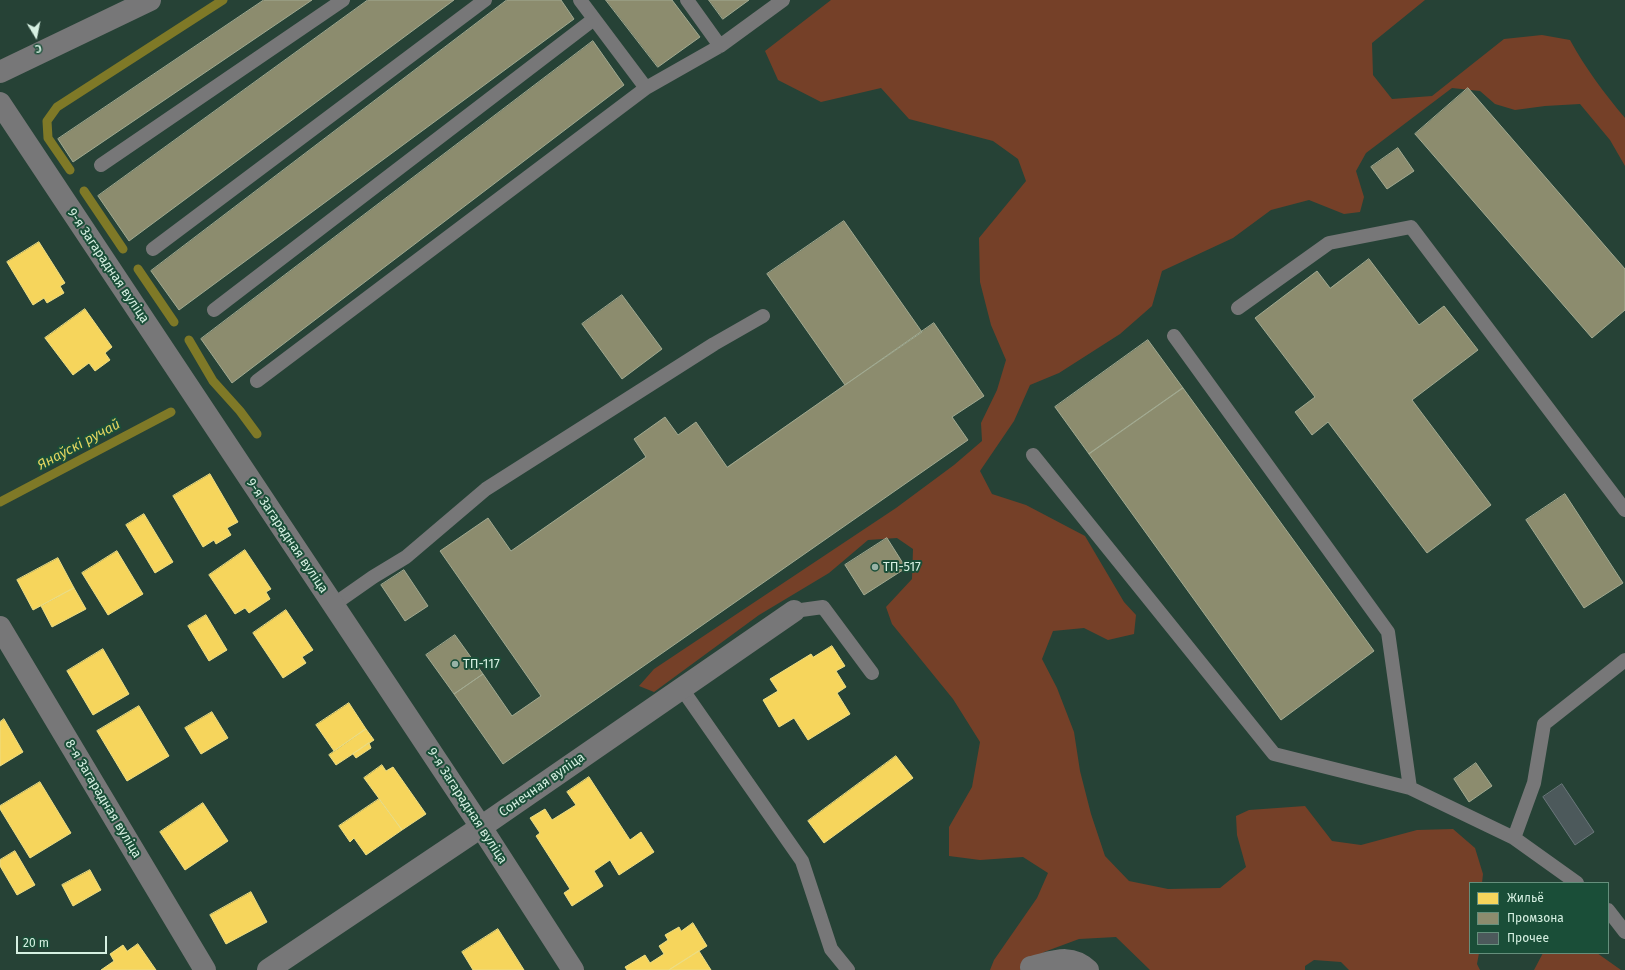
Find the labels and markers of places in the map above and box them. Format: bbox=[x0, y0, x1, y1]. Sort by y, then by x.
place label: ТП-517 bbox=[883, 559, 921, 575]
marker: ТП-517 bbox=[870, 562, 880, 572]
place label: ТП-117 bbox=[463, 656, 500, 672]
marker: ТП-117 bbox=[450, 659, 460, 669]

